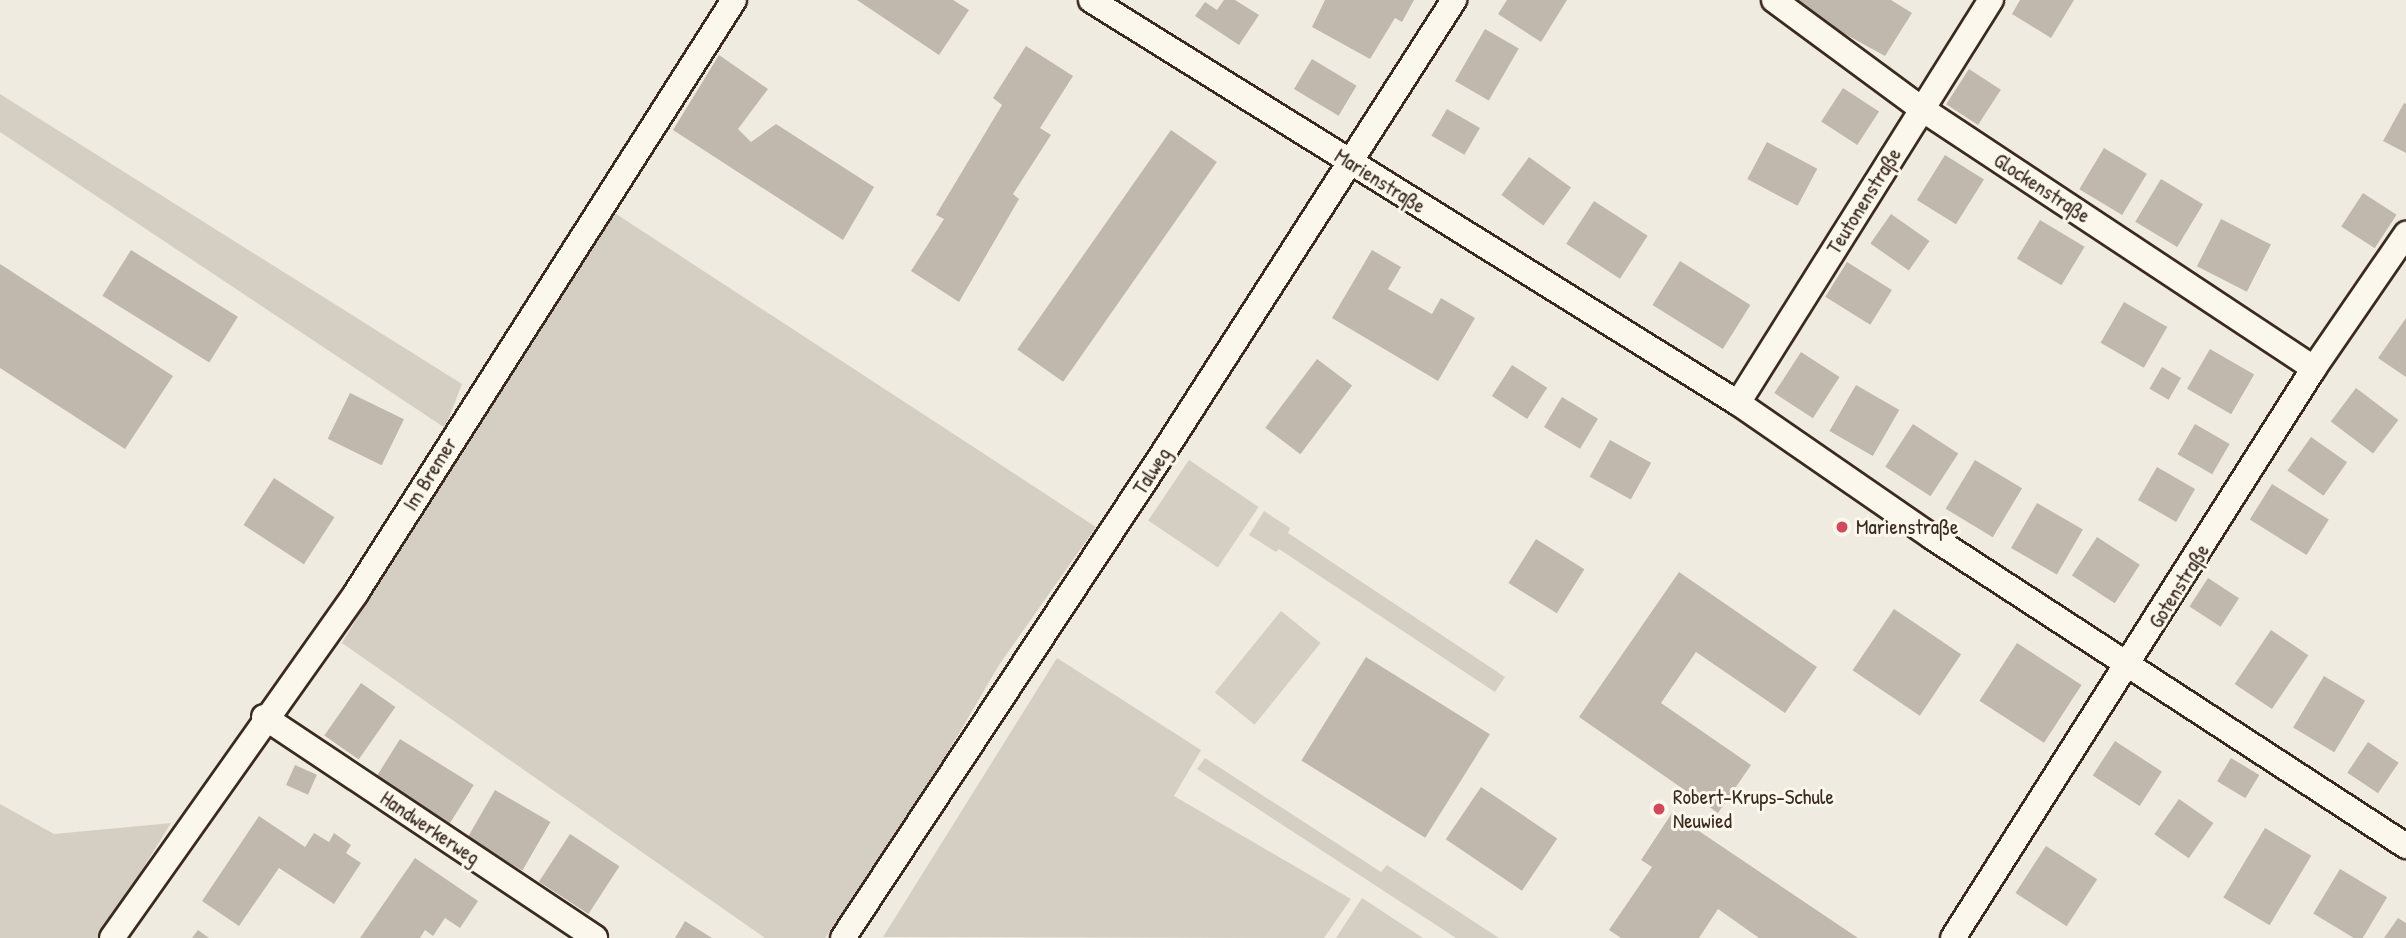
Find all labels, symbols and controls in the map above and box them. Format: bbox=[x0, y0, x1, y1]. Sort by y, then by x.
street label: Marienstraße bbox=[1330, 143, 1430, 219]
street label: Teutonenstraße bbox=[1821, 143, 1907, 259]
street label: Glockenstraße bbox=[1989, 147, 2095, 229]
street label: Im Bremer bbox=[398, 433, 462, 515]
street label: Talweg bbox=[1128, 443, 1176, 499]
place label: Marienstraße bbox=[1856, 514, 1958, 540]
marker: Marienstraße bbox=[1834, 519, 1850, 535]
street label: Gotenstraße bbox=[2143, 539, 2215, 633]
place label: Robert-Krups-Schule Neuwied bbox=[1673, 784, 1834, 834]
street label: Handwerkerweg bbox=[375, 786, 485, 870]
marker: Robert-Krups-Schule Neuwied bbox=[1651, 801, 1667, 817]

